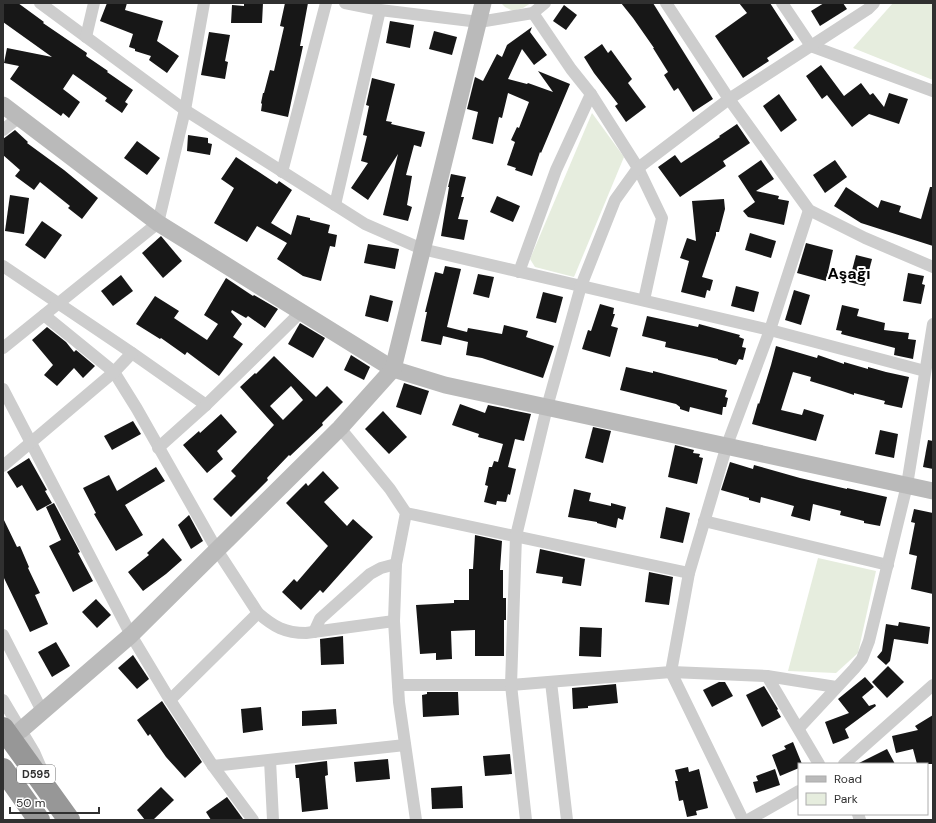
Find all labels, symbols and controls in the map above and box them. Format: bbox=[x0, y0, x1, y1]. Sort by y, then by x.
district label: Aşağı bbox=[827, 263, 871, 284]
legend bbox=[798, 763, 928, 815]
road number: D595 bbox=[17, 765, 55, 783]
text: Road bbox=[834, 771, 862, 787]
scale bar bbox=[10, 789, 99, 815]
text: Park bbox=[834, 791, 858, 807]
text: 50 m bbox=[16, 795, 45, 811]

